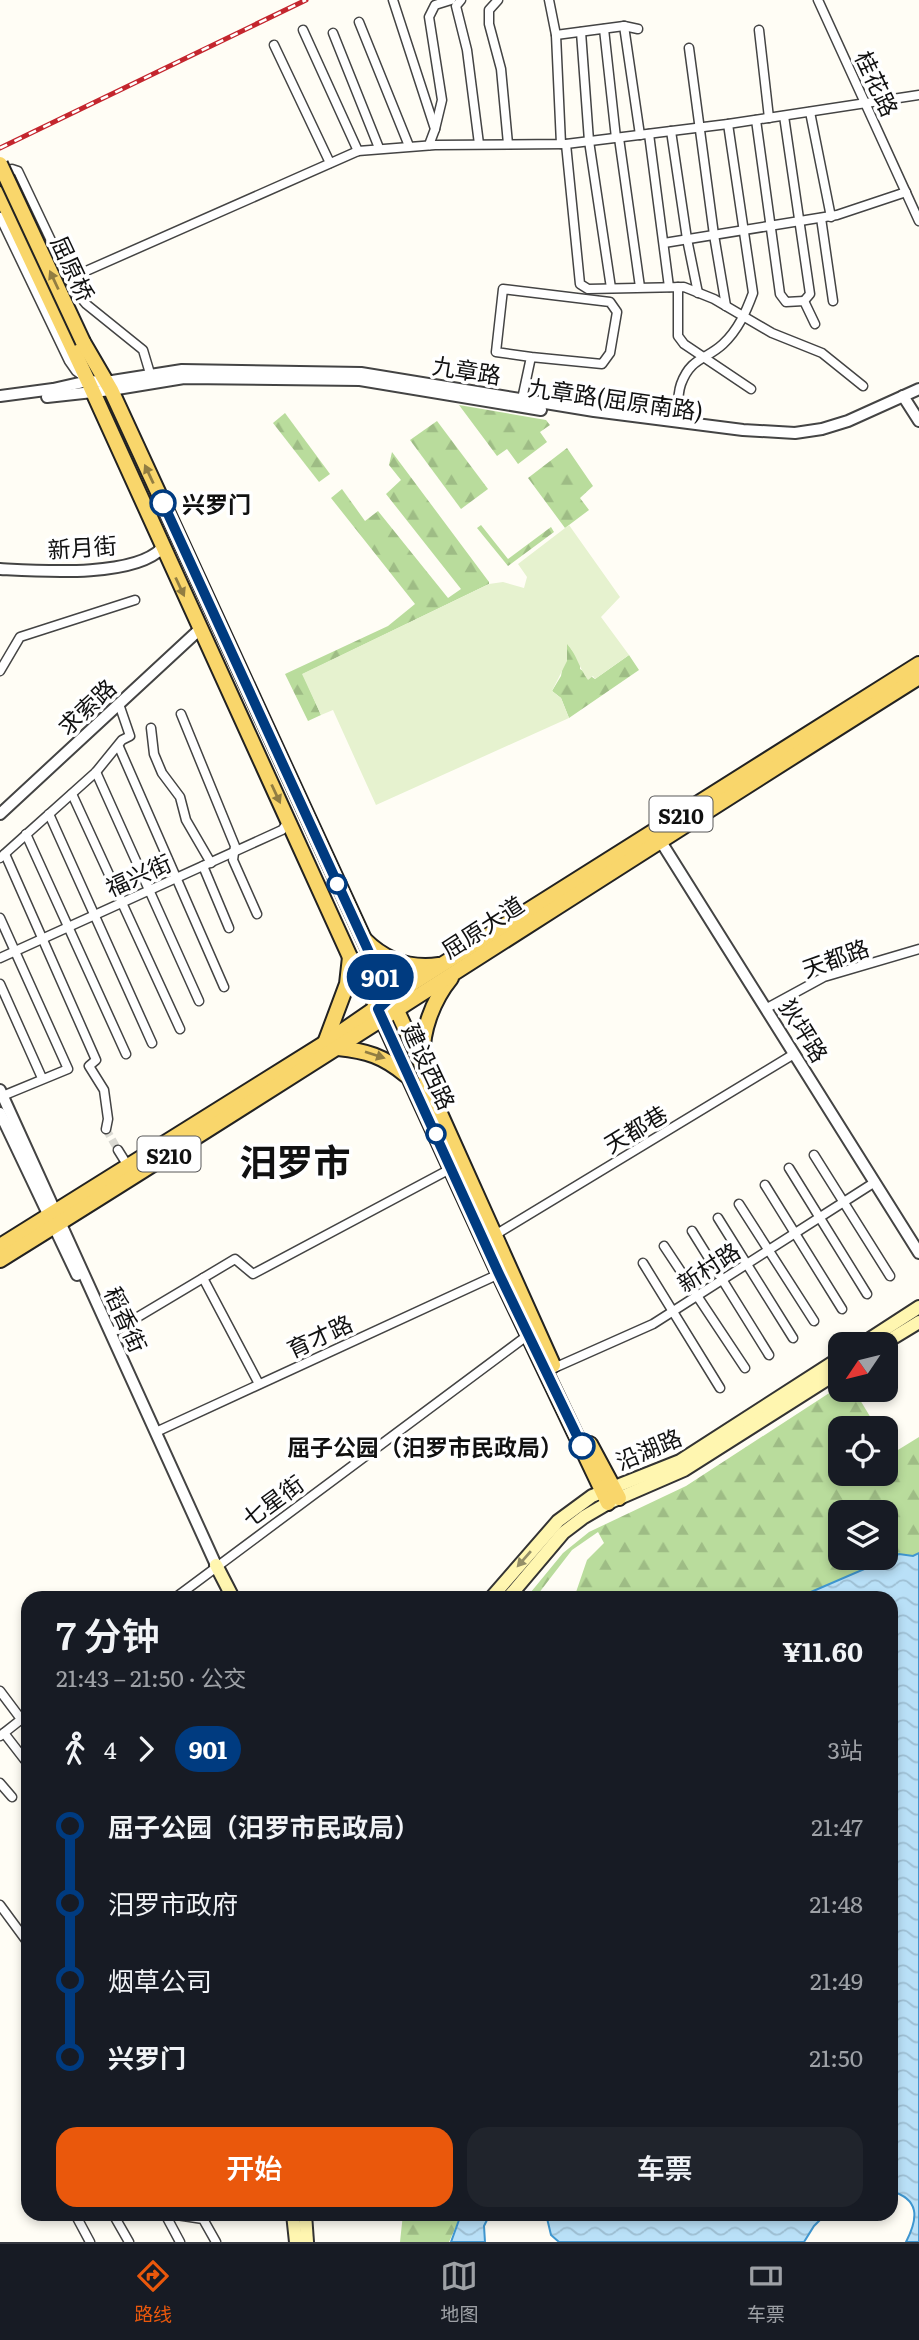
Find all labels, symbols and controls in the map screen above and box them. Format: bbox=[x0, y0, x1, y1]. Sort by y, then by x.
street label: 桂花路 bbox=[848, 45, 908, 121]
street label: 屈原桥 bbox=[44, 230, 104, 306]
one-way arrow bbox=[48, 270, 60, 290]
street label: 九章路 bbox=[430, 347, 504, 391]
street label: 九章路(屈原南路) bbox=[526, 369, 706, 427]
one-way arrow bbox=[144, 464, 155, 484]
place label: 兴罗门 bbox=[182, 486, 251, 520]
marker: 兴罗门 bbox=[150, 490, 176, 516]
street label: 新月街 bbox=[46, 527, 118, 565]
one-way arrow bbox=[174, 577, 186, 597]
street label: 求索路 bbox=[49, 670, 123, 742]
one-way arrow bbox=[270, 784, 282, 804]
road number: S210 bbox=[650, 796, 712, 832]
street label: 福兴街 bbox=[100, 844, 176, 904]
unlabelled marker bbox=[327, 874, 347, 894]
street label: 屈原大道 bbox=[434, 887, 530, 965]
street label: 天都路 bbox=[797, 929, 873, 985]
line badge: 901 bbox=[340, 954, 420, 1000]
text: 901 bbox=[361, 959, 399, 994]
street label: 狄坪路 bbox=[772, 992, 838, 1068]
street label: 建设西路 bbox=[395, 1017, 465, 1115]
one-way arrow bbox=[365, 1051, 386, 1061]
street label: 天都巷 bbox=[597, 1096, 673, 1160]
unlabelled marker bbox=[426, 1124, 446, 1144]
district label: 汨罗市 bbox=[240, 1132, 351, 1187]
road number: S210 bbox=[138, 1136, 200, 1172]
street label: 新村路 bbox=[670, 1233, 746, 1299]
street label: 稻香街 bbox=[97, 1281, 157, 1357]
street label: 育才路 bbox=[281, 1305, 357, 1365]
north arrow bbox=[828, 1332, 898, 1402]
map controls bbox=[828, 1332, 898, 1570]
button: locate bbox=[828, 1416, 898, 1486]
street label: 沿湖路 bbox=[610, 1419, 686, 1477]
place label: 屈子公园（汨罗市民政局） bbox=[287, 1429, 563, 1463]
marker: 屈子公园（汨罗市民政局） bbox=[569, 1433, 595, 1459]
street label: 七星街 bbox=[234, 1466, 310, 1534]
button: layers bbox=[828, 1500, 898, 1570]
one-way arrow bbox=[517, 1550, 532, 1567]
text: 7 分钟 bbox=[56, 1605, 160, 1662]
text: ¥11.60 bbox=[782, 1631, 863, 1670]
text: 21:43 – 21:50 · 公交 bbox=[56, 1660, 247, 1694]
icon: walk bbox=[56, 1730, 94, 1768]
icon: forward bbox=[127, 1730, 165, 1768]
text: 901 bbox=[189, 1731, 227, 1766]
text: 4 bbox=[104, 1732, 117, 1766]
text: 3站 bbox=[828, 1732, 863, 1766]
text: 屈子公园（汨罗市民政局） bbox=[108, 1806, 420, 1845]
text: 21:47 bbox=[811, 1809, 863, 1843]
text: 汨罗市政府 bbox=[108, 1883, 238, 1922]
text: 21:48 bbox=[809, 1886, 863, 1920]
text: 烟草公司 bbox=[108, 1960, 212, 1999]
text: 21:49 bbox=[810, 1963, 863, 1997]
text: 兴罗门 bbox=[108, 2037, 186, 2076]
text: 21:50 bbox=[809, 2040, 863, 2074]
button: 开始 bbox=[56, 2127, 453, 2207]
button: 车票 bbox=[467, 2127, 863, 2207]
tab: 路线 bbox=[134, 2257, 172, 2327]
tab: 地图 bbox=[440, 2257, 479, 2327]
tab: 车票 bbox=[747, 2257, 785, 2327]

